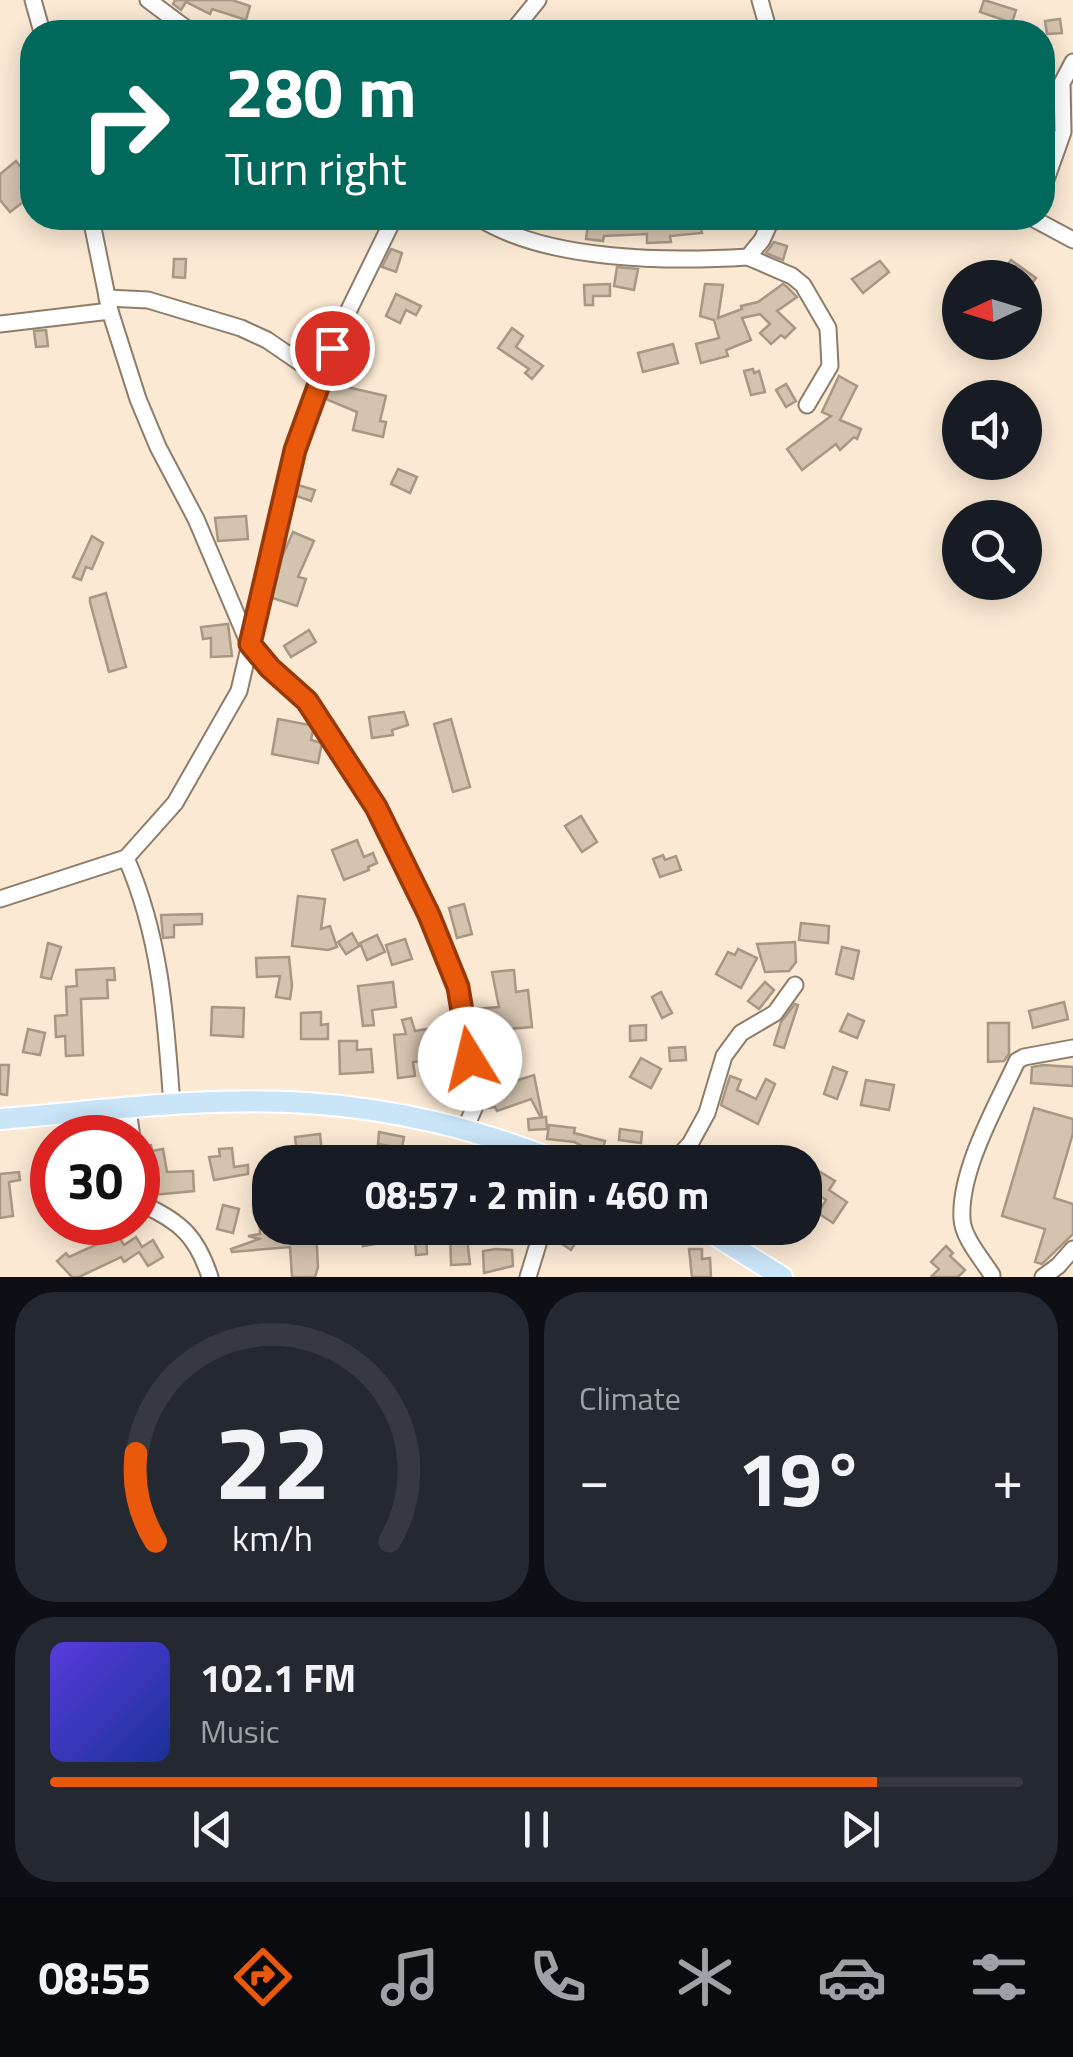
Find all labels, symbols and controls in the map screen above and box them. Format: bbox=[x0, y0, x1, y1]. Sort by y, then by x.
text: 280 m bbox=[225, 38, 417, 144]
icon: right bbox=[60, 60, 190, 190]
text: Turn right bbox=[225, 134, 407, 202]
north arrow bbox=[942, 260, 1042, 360]
map controls bbox=[942, 260, 1042, 600]
pin bbox=[290, 306, 375, 391]
icon: arrive bbox=[305, 321, 360, 376]
button: sound bbox=[942, 380, 1042, 480]
button: search bbox=[942, 500, 1042, 600]
position arrow bbox=[418, 1007, 522, 1111]
speed limit sign: 30 bbox=[30, 1115, 160, 1245]
text: 08:57 · 2 min · 460 m bbox=[365, 1166, 709, 1224]
text: Climate bbox=[579, 1374, 681, 1422]
text: 22 bbox=[214, 1381, 330, 1539]
text: 19° bbox=[738, 1421, 864, 1535]
text: − bbox=[579, 1437, 610, 1520]
text: + bbox=[992, 1437, 1023, 1520]
text: km/h bbox=[232, 1510, 312, 1565]
text: 102.1 FM bbox=[200, 1649, 356, 1707]
text: Music bbox=[200, 1707, 280, 1755]
icon: previous bbox=[185, 1802, 240, 1857]
icon: pause bbox=[509, 1802, 564, 1857]
icon: next bbox=[833, 1802, 888, 1857]
icon: directions bbox=[228, 1942, 298, 2012]
icon: music bbox=[375, 1942, 445, 2012]
icon: phone bbox=[523, 1942, 593, 2012]
icon: climate bbox=[670, 1942, 740, 2012]
icon: car bbox=[817, 1942, 887, 2012]
icon: filters bbox=[964, 1942, 1034, 2012]
text: 08:55 bbox=[39, 1943, 151, 2011]

